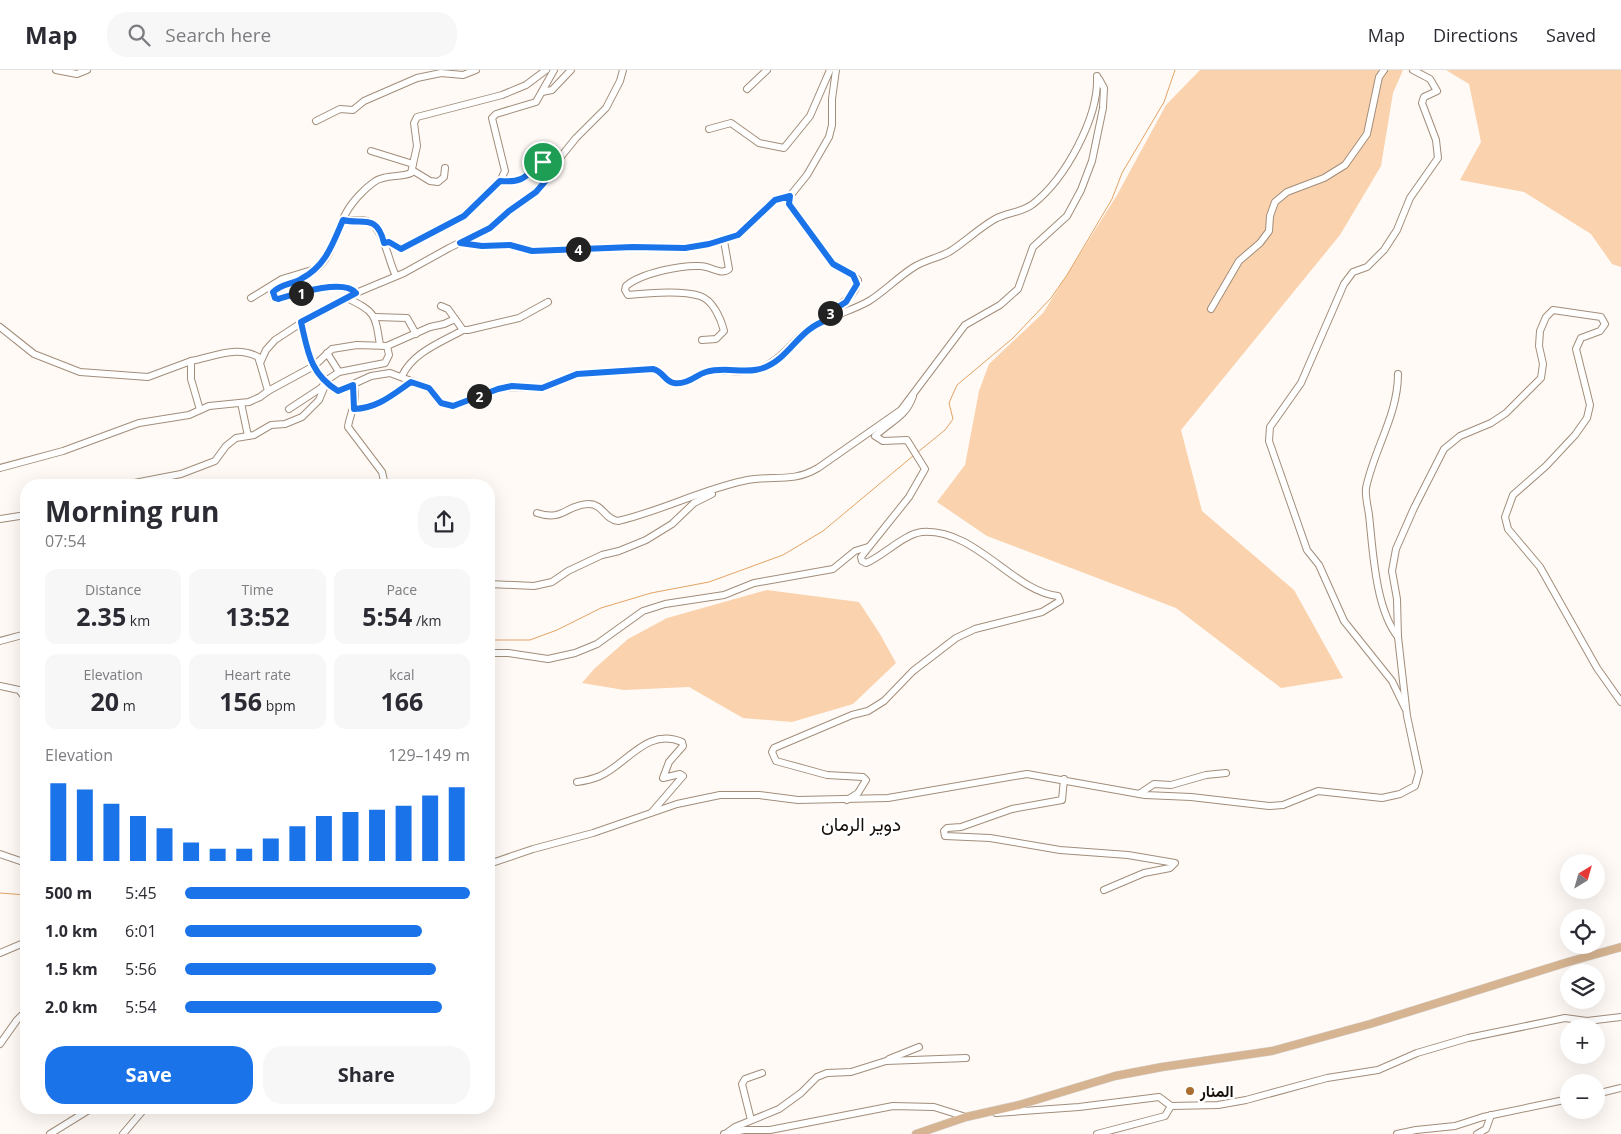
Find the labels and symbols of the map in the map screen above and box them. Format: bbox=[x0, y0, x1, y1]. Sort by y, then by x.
pin bbox=[522, 141, 564, 183]
pin: 4 bbox=[566, 236, 590, 262]
pin: 1 bbox=[288, 280, 314, 306]
pin: 3 bbox=[818, 300, 842, 326]
pin: 2 bbox=[466, 384, 492, 408]
district label: دوير الرمان bbox=[821, 811, 901, 837]
north arrow bbox=[1560, 854, 1605, 899]
place label: المنار bbox=[1199, 1080, 1234, 1102]
marker: المنار bbox=[1184, 1085, 1196, 1097]

